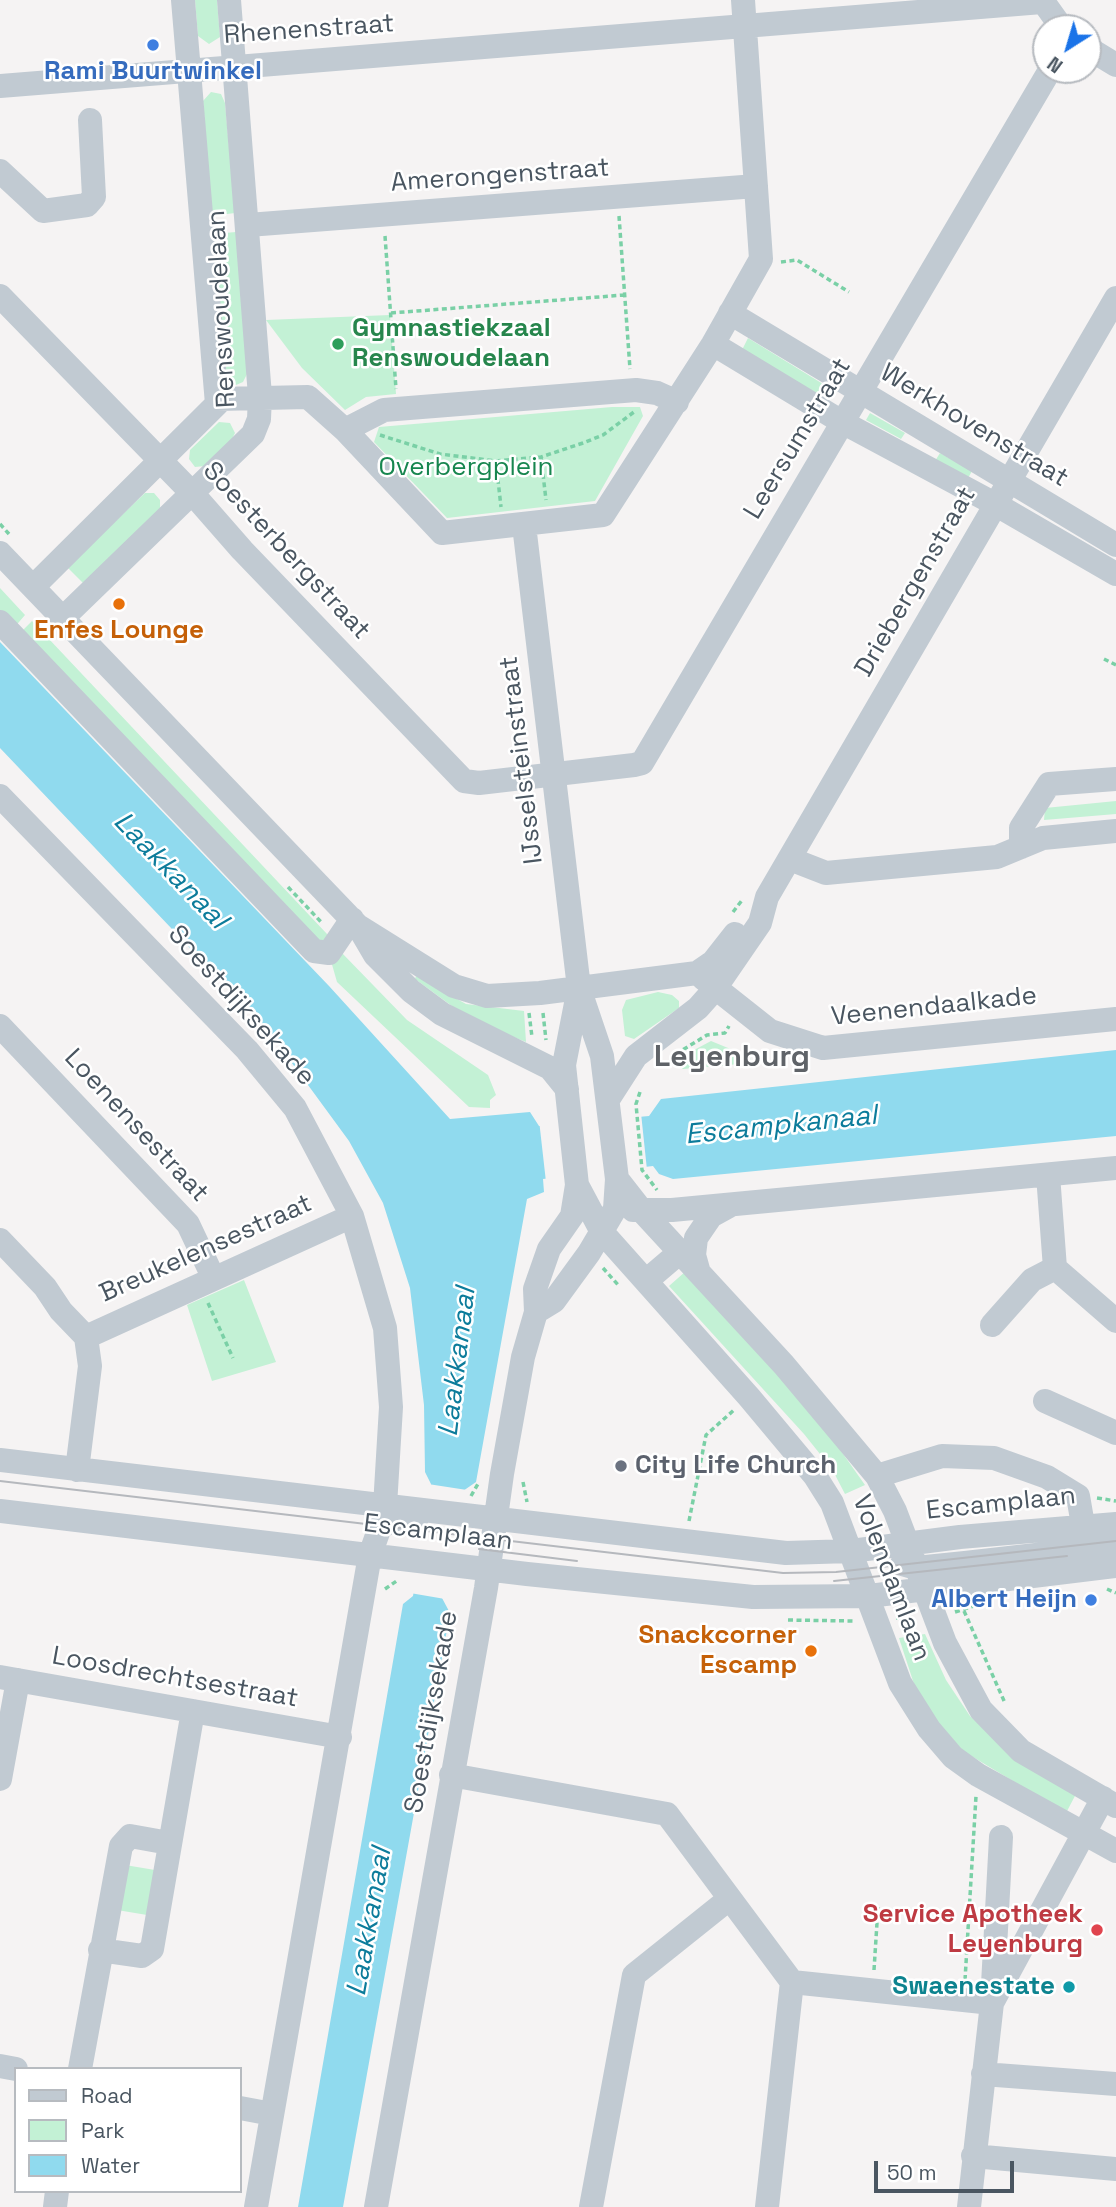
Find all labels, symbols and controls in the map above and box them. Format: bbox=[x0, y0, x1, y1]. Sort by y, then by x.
street label: Rhenenstraat bbox=[223, 8, 395, 52]
north arrow bbox=[1032, 14, 1102, 84]
marker: Rami Buurtwinkel bbox=[145, 37, 161, 53]
text: N bbox=[1043, 51, 1068, 78]
place label: Rami Buurtwinkel bbox=[44, 56, 262, 88]
street label: Amerongenstraat bbox=[390, 153, 610, 199]
street label: Renswoudelaan bbox=[201, 209, 243, 409]
place label: Gymnastiekzaal Renswoudelaan bbox=[352, 313, 551, 374]
marker: Gymnastiekzaal Renswoudelaan bbox=[330, 336, 346, 352]
street label: Leersumstraat bbox=[738, 353, 858, 525]
street label: Werkhovenstraat bbox=[874, 358, 1074, 494]
park label: Overbergplein bbox=[378, 452, 554, 484]
street label: Soesterbergstraat bbox=[196, 456, 376, 646]
street label: Driebergenstraat bbox=[849, 482, 983, 682]
marker: Enfes Lounge bbox=[111, 596, 127, 612]
place label: Enfes Lounge bbox=[34, 615, 204, 647]
street label: IJsselsteinstraat bbox=[494, 654, 550, 866]
water label: Laakkanaal bbox=[106, 806, 234, 936]
street label: Soestdijksekade bbox=[161, 919, 321, 1093]
street label: Veenendaalkade bbox=[830, 981, 1038, 1033]
district label: Leyenburg bbox=[654, 1040, 810, 1076]
street label: Loenensestraat bbox=[57, 1043, 215, 1209]
water label: Escampkanaal bbox=[683, 1099, 879, 1153]
street label: Breukelensestraat bbox=[95, 1188, 317, 1310]
water label: Laakkanaal bbox=[432, 1286, 484, 1438]
place label: City Life Church bbox=[635, 1450, 836, 1482]
marker: City Life Church bbox=[613, 1458, 629, 1474]
street label: Escamplaan bbox=[925, 1481, 1077, 1527]
street label: Volendamlaan bbox=[845, 1491, 937, 1665]
street label: Escamplaan bbox=[362, 1508, 514, 1558]
place label: Albert Heijn bbox=[931, 1584, 1077, 1616]
marker: Albert Heijn bbox=[1083, 1592, 1099, 1608]
street label: Soestdijksekade bbox=[399, 1608, 465, 1816]
place label: Snackcorner Escamp bbox=[639, 1620, 797, 1682]
street label: Loosdrechtsestraat bbox=[50, 1641, 300, 1715]
marker: Snackcorner Escamp bbox=[803, 1643, 819, 1659]
water label: Laakkanaal bbox=[340, 1845, 400, 1999]
place label: Service Apotheek Leyenburg bbox=[863, 1899, 1083, 1960]
marker: Service Apotheek Leyenburg bbox=[1089, 1922, 1105, 1938]
place label: Swaenestate bbox=[892, 1971, 1055, 2003]
marker: Swaenestate bbox=[1061, 1979, 1077, 1995]
legend bbox=[14, 2067, 242, 2193]
text: Road bbox=[81, 2082, 133, 2109]
text: Park bbox=[81, 2117, 125, 2144]
scale bar bbox=[878, 2148, 1018, 2192]
text: Water bbox=[81, 2152, 140, 2179]
text: 50 m bbox=[887, 2159, 937, 2186]

